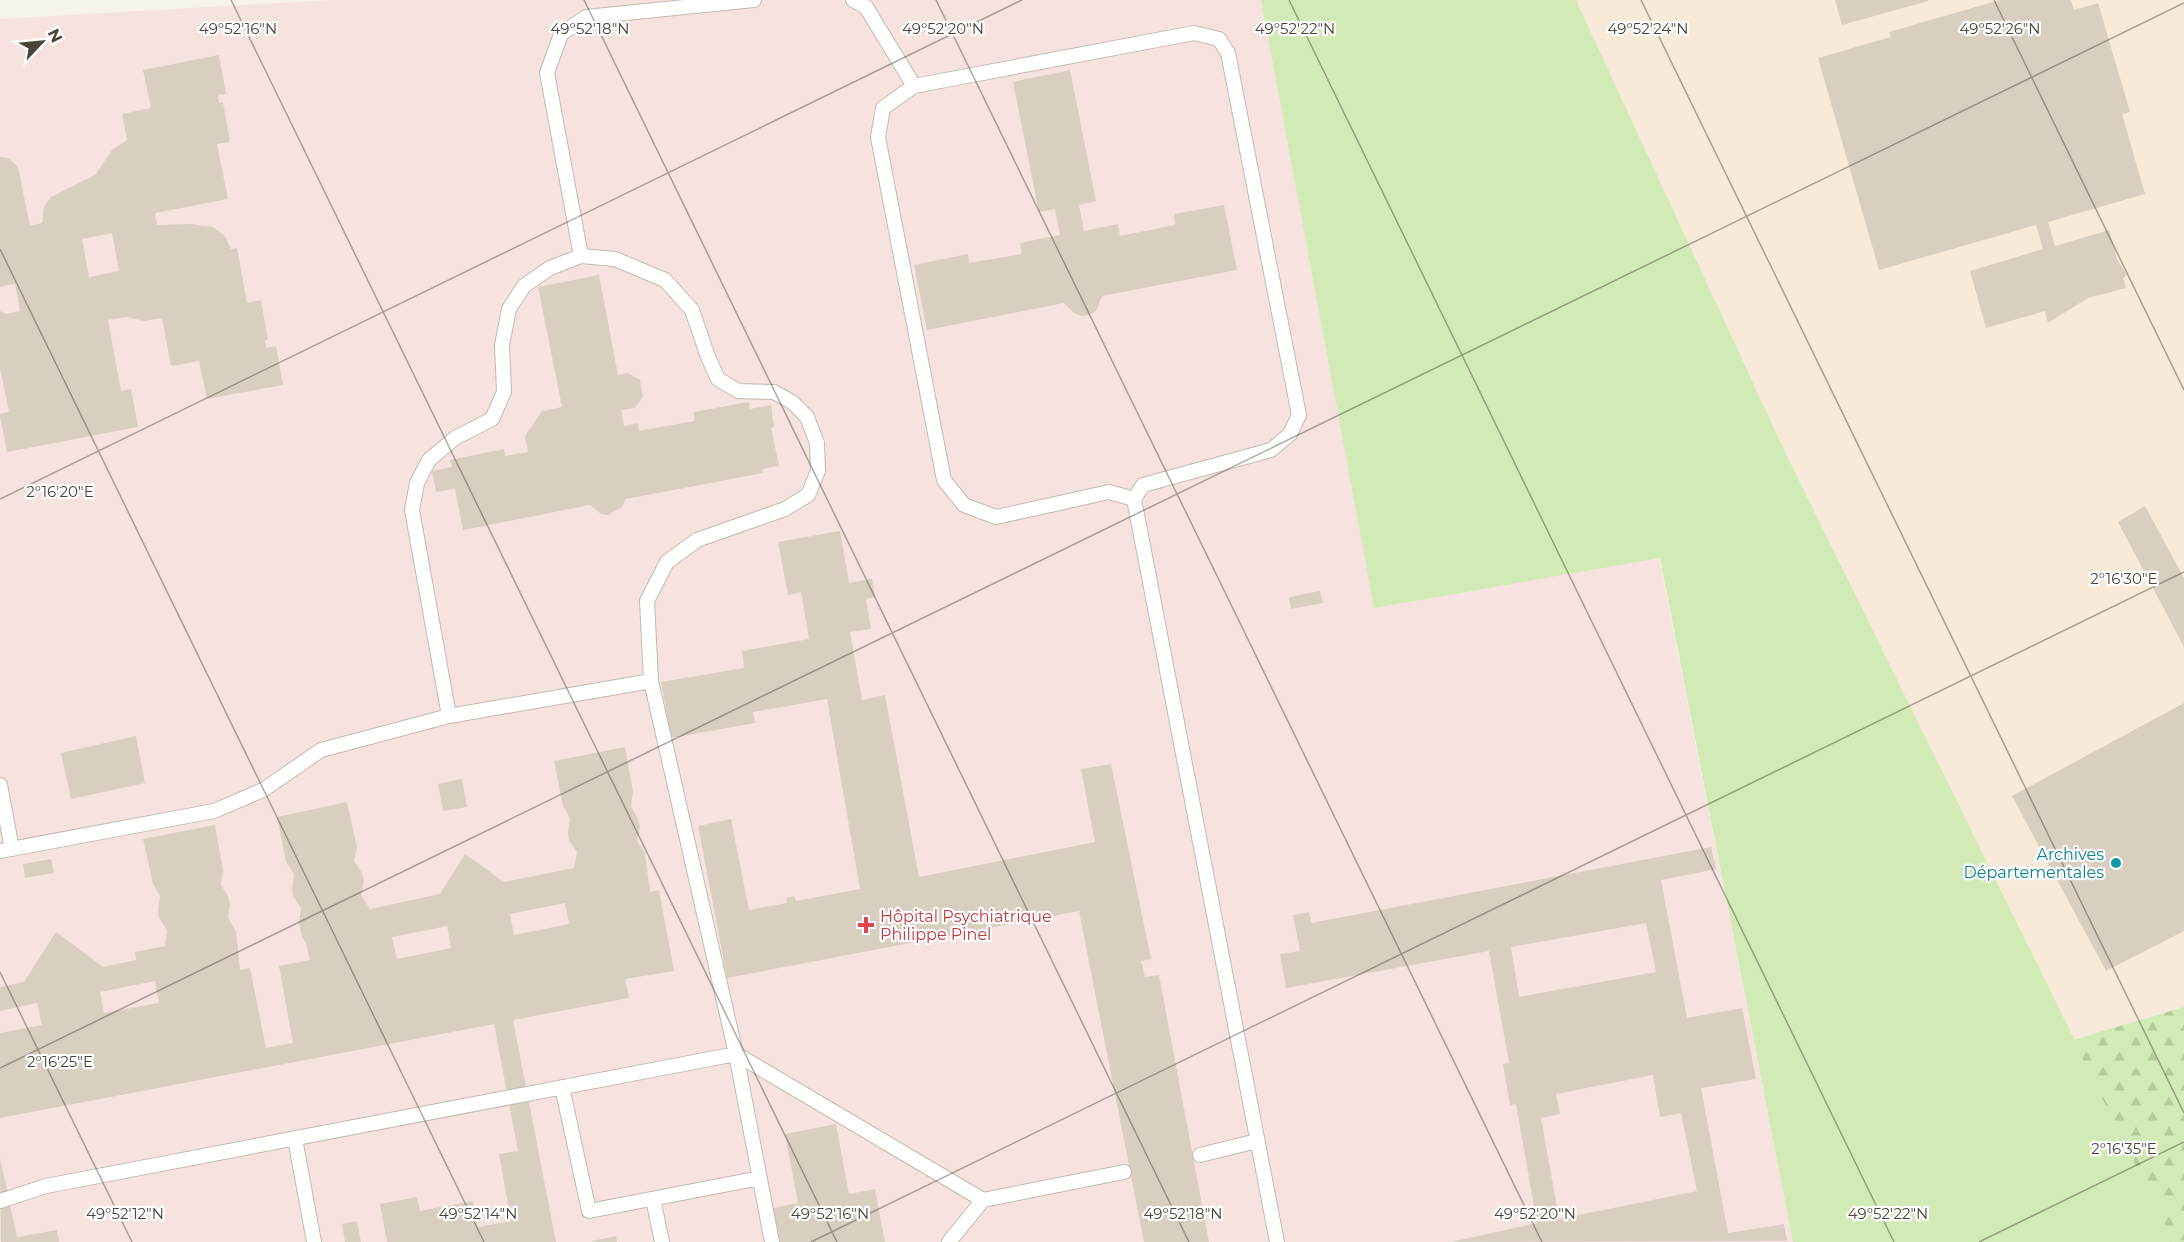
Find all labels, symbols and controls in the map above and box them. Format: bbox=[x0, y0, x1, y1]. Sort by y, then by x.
north arrow bbox=[12, 12, 72, 72]
text: 49°52'16"N bbox=[199, 19, 277, 38]
text: 49°52'18"N bbox=[551, 19, 629, 38]
text: 49°52'20"N bbox=[902, 19, 984, 38]
text: 49°52'22"N bbox=[1255, 19, 1335, 38]
text: 49°52'24"N bbox=[1607, 19, 1689, 38]
text: 49°52'26"N bbox=[1959, 19, 2041, 38]
text: N bbox=[44, 26, 66, 46]
text: 2°16'20"E bbox=[26, 482, 94, 501]
text: 2°16'30"E bbox=[2090, 569, 2158, 588]
place label: Archives Départementales bbox=[1964, 845, 2104, 882]
marker: Archives Départementales bbox=[2109, 856, 2123, 870]
place label: Hôpital Psychiatrique Philippe Pinel bbox=[880, 907, 1052, 944]
marker: Hôpital Psychiatrique Philippe Pinel bbox=[857, 916, 875, 934]
text: 2°16'25"E bbox=[27, 1052, 93, 1071]
text: 2°16'35"E bbox=[2091, 1139, 2157, 1158]
text: 49°52'12"N bbox=[86, 1204, 164, 1223]
text: 49°52'14"N bbox=[439, 1204, 517, 1223]
text: 49°52'16"N bbox=[791, 1204, 869, 1223]
text: 49°52'18"N bbox=[1144, 1204, 1222, 1223]
text: 49°52'20"N bbox=[1494, 1204, 1576, 1223]
text: 49°52'22"N bbox=[1848, 1204, 1928, 1223]

